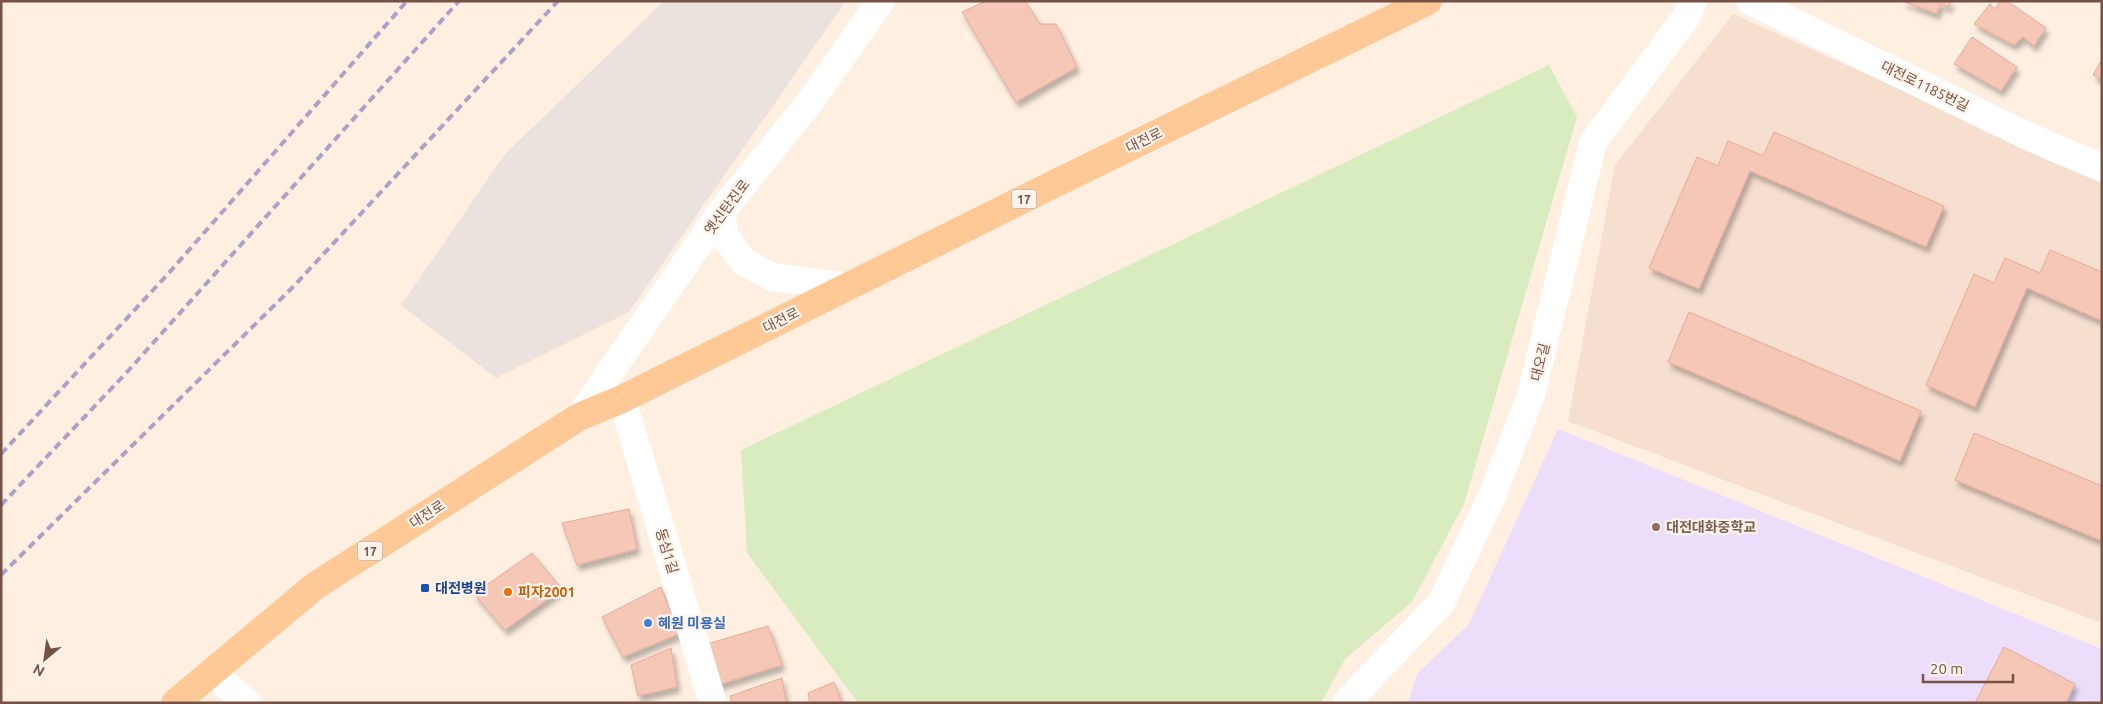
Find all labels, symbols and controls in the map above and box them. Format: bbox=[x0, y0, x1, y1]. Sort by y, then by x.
street label: 대전로1185번길 bbox=[1878, 58, 1972, 114]
street label: 대전로 bbox=[1123, 124, 1165, 156]
street label: 옛신탄진로 bbox=[701, 176, 753, 238]
road number: 17 bbox=[1012, 190, 1036, 208]
street label: 대전로 bbox=[760, 304, 802, 336]
street label: 대오길 bbox=[1528, 341, 1552, 383]
street label: 대전로 bbox=[406, 497, 448, 531]
place label: 대전대화중학교 bbox=[1666, 519, 1756, 535]
marker: 대전대화중학교 bbox=[1650, 521, 1662, 533]
street label: 동심1길 bbox=[653, 526, 681, 576]
road number: 17 bbox=[358, 542, 382, 560]
place label: 대전병원 bbox=[435, 580, 487, 596]
marker: 대전병원 bbox=[419, 582, 431, 594]
place label: 피자2001 bbox=[518, 584, 575, 600]
marker: 피자2001 bbox=[502, 586, 514, 598]
place label: 혜원 미용실 bbox=[658, 615, 726, 631]
marker: 혜원 미용실 bbox=[642, 617, 654, 629]
north arrow bbox=[20, 634, 70, 684]
scale bar bbox=[1923, 652, 2013, 684]
text: 20 m bbox=[1930, 660, 1963, 677]
text: N bbox=[30, 661, 47, 680]

